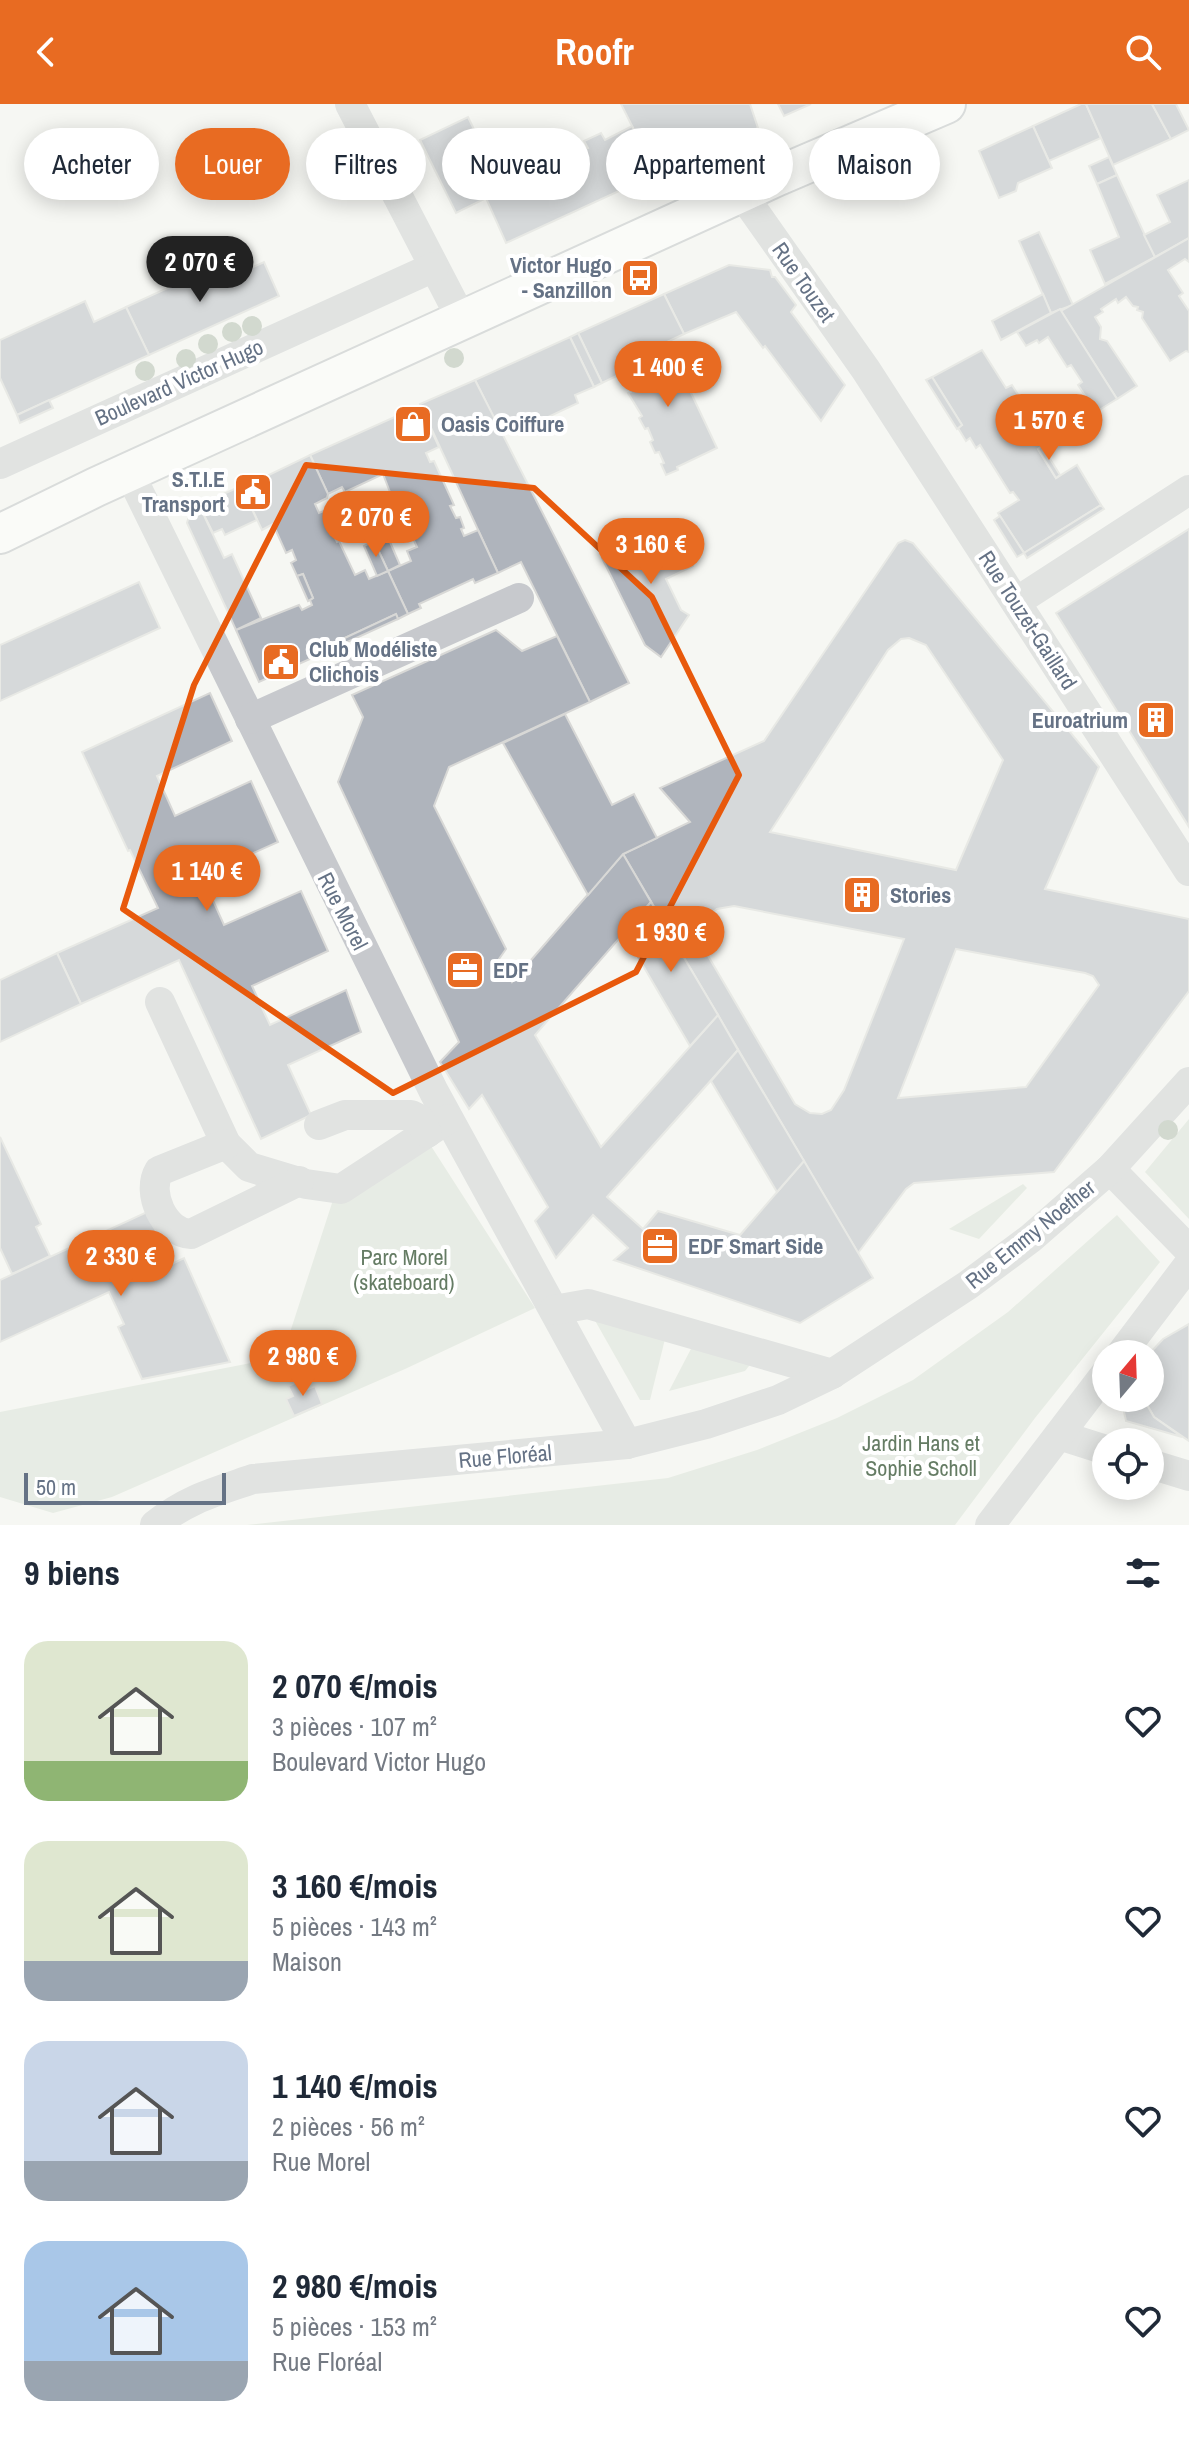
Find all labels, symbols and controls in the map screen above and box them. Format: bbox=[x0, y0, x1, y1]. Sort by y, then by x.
text: Roofr bbox=[555, 28, 634, 76]
icon: back bbox=[24, 30, 68, 74]
icon: search bbox=[1121, 30, 1165, 74]
chip: Acheter bbox=[24, 128, 159, 200]
chip: Louer bbox=[175, 128, 290, 200]
chip: Filtres bbox=[306, 128, 426, 200]
chip: Nouveau bbox=[442, 128, 590, 200]
chip: Appartement bbox=[606, 128, 793, 200]
chip: Maison bbox=[809, 128, 940, 200]
pin: 2 070 € bbox=[126, 236, 274, 304]
street label: Rue Touzet bbox=[766, 236, 842, 328]
text: 2 070 € bbox=[164, 244, 236, 279]
place label: Victor Hugo - Sanzillon bbox=[510, 250, 612, 305]
bus stop icon: Victor Hugo - Sanzillon bbox=[619, 257, 661, 299]
street label: Boulevard Victor Hugo bbox=[90, 331, 268, 433]
pin: 1 400 € bbox=[594, 341, 742, 409]
text: 1 400 € bbox=[632, 349, 704, 384]
pin: 1 570 € bbox=[975, 394, 1123, 462]
text: 1 570 € bbox=[1013, 402, 1085, 437]
shop icon: Oasis Coiffure bbox=[392, 403, 434, 445]
place label: Oasis Coiffure bbox=[441, 409, 564, 439]
place label: S.T.I.E Transport bbox=[142, 464, 225, 519]
public building icon: S.T.I.E Transport bbox=[232, 471, 274, 513]
pin: 2 070 € bbox=[302, 491, 450, 559]
text: 2 070 € bbox=[340, 499, 412, 534]
pin: 3 160 € bbox=[577, 518, 725, 586]
text: 3 160 € bbox=[615, 526, 687, 561]
street label: Rue Touzet-Gaillard bbox=[972, 545, 1084, 695]
place label: Club Modéliste Clichois bbox=[309, 634, 437, 689]
public building icon: Club Modéliste Clichois bbox=[260, 641, 302, 683]
building icon: Euroatrium bbox=[1135, 699, 1177, 741]
place label: Euroatrium bbox=[1032, 705, 1128, 735]
pin: 1 140 € bbox=[133, 845, 281, 913]
text: 1 140 € bbox=[171, 853, 243, 888]
street label: Rue Morel bbox=[311, 867, 375, 955]
building icon: Stories bbox=[841, 874, 883, 916]
place label: Stories bbox=[890, 880, 951, 910]
pin: 1 930 € bbox=[597, 906, 745, 974]
text: 1 930 € bbox=[635, 914, 707, 949]
office icon: EDF bbox=[444, 949, 486, 991]
place label: EDF bbox=[493, 955, 529, 985]
street label: Rue Emmy Noether bbox=[959, 1172, 1101, 1296]
office icon: EDF Smart Side bbox=[639, 1225, 681, 1267]
pin: 2 330 € bbox=[47, 1230, 195, 1298]
place label: EDF Smart Side bbox=[688, 1231, 823, 1261]
text: 2 330 € bbox=[85, 1238, 157, 1273]
park label: Parc Morel (skateboard) bbox=[353, 1242, 455, 1297]
pin: 2 980 € bbox=[229, 1330, 377, 1398]
text: 2 980 € bbox=[267, 1338, 339, 1373]
north arrow bbox=[1092, 1340, 1164, 1412]
map controls bbox=[1092, 1340, 1164, 1500]
park label: Jardin Hans et Sophie Scholl bbox=[862, 1428, 980, 1483]
button: locate bbox=[1092, 1428, 1164, 1500]
street label: Rue Floréal bbox=[457, 1437, 553, 1475]
scale bar bbox=[24, 1469, 226, 1505]
text: 50 m bbox=[36, 1472, 76, 1502]
text: 9 biens bbox=[24, 1550, 120, 1596]
icon: filters bbox=[1121, 1551, 1165, 1595]
text: 2 070 €/mois bbox=[272, 1663, 438, 1709]
icon: home bbox=[88, 1673, 184, 1769]
icon: heart bbox=[1121, 1699, 1165, 1743]
text: 3 pièces · 107 m² bbox=[272, 1709, 437, 1744]
text: Boulevard Victor Hugo bbox=[272, 1744, 486, 1779]
text: 3 160 €/mois bbox=[272, 1863, 438, 1909]
icon: home bbox=[88, 1873, 184, 1969]
icon: heart bbox=[1121, 1899, 1165, 1943]
text: 5 pièces · 143 m² bbox=[272, 1909, 437, 1944]
text: Maison bbox=[272, 1944, 342, 1979]
text: 1 140 €/mois bbox=[272, 2063, 438, 2109]
icon: home bbox=[88, 2073, 184, 2169]
icon: heart bbox=[1121, 2099, 1165, 2143]
text: 2 pièces · 56 m² bbox=[272, 2109, 425, 2144]
text: Rue Morel bbox=[272, 2144, 370, 2179]
text: 2 980 €/mois bbox=[272, 2263, 438, 2309]
icon: home bbox=[88, 2273, 184, 2369]
icon: heart bbox=[1121, 2299, 1165, 2343]
text: 5 pièces · 153 m² bbox=[272, 2309, 437, 2344]
text: Rue Floréal bbox=[272, 2344, 382, 2379]

